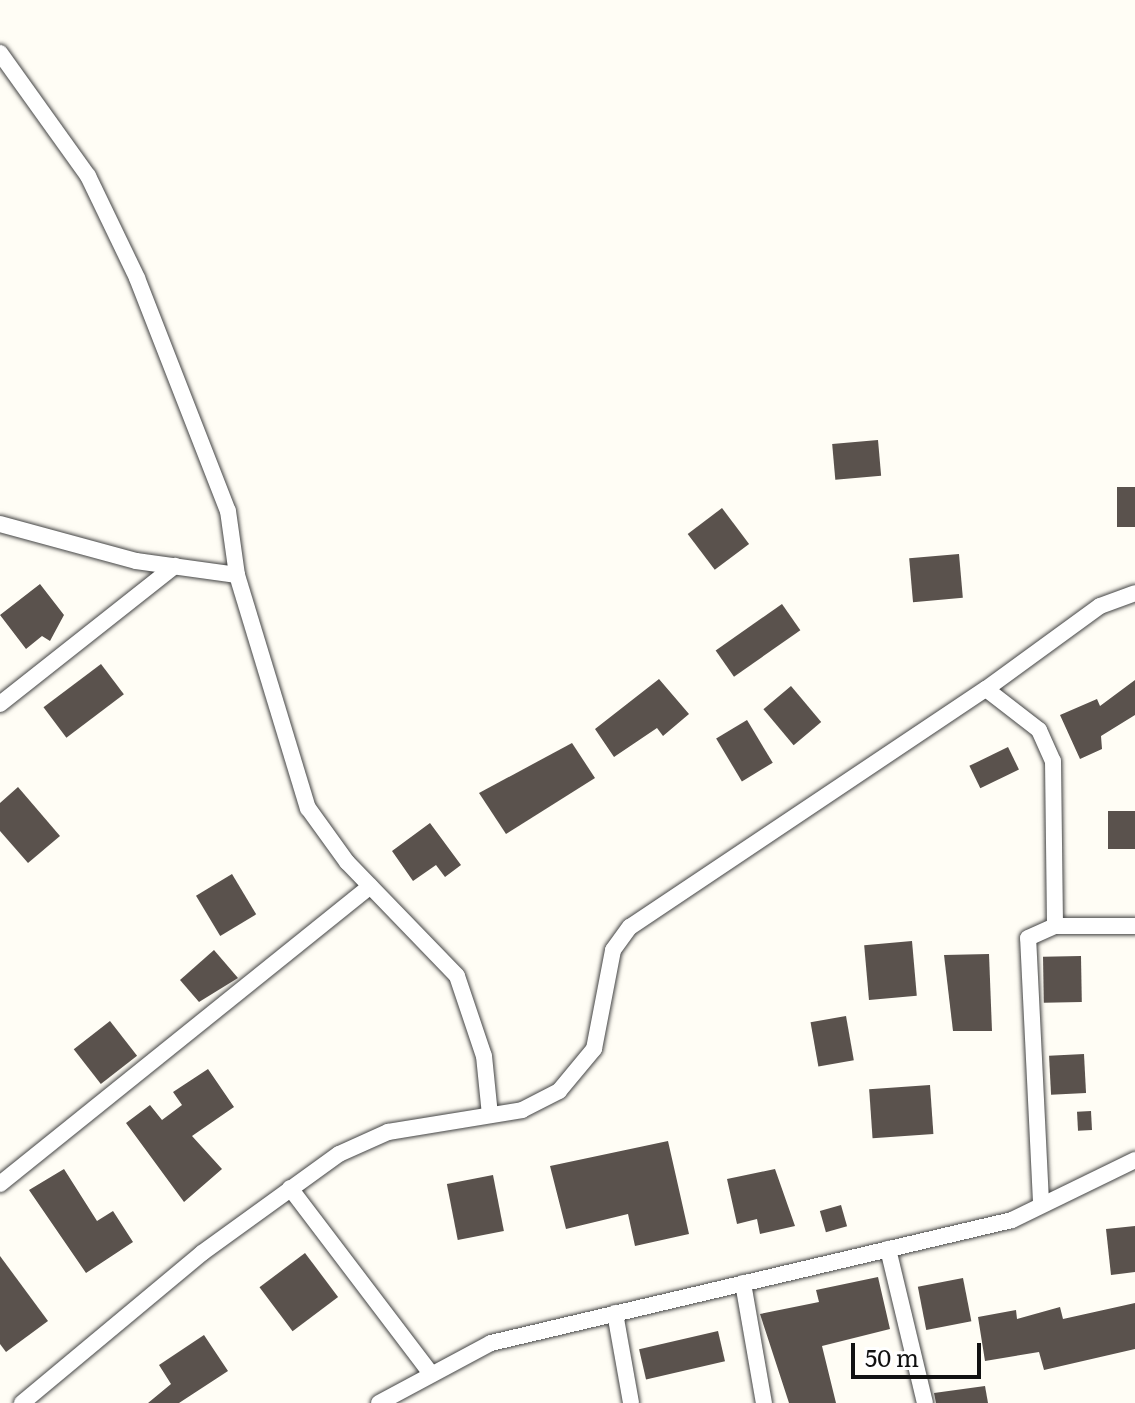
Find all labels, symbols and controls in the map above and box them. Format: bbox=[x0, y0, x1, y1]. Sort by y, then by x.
scale bar bbox=[855, 1327, 985, 1377]
text: 50 m bbox=[865, 1339, 919, 1374]

